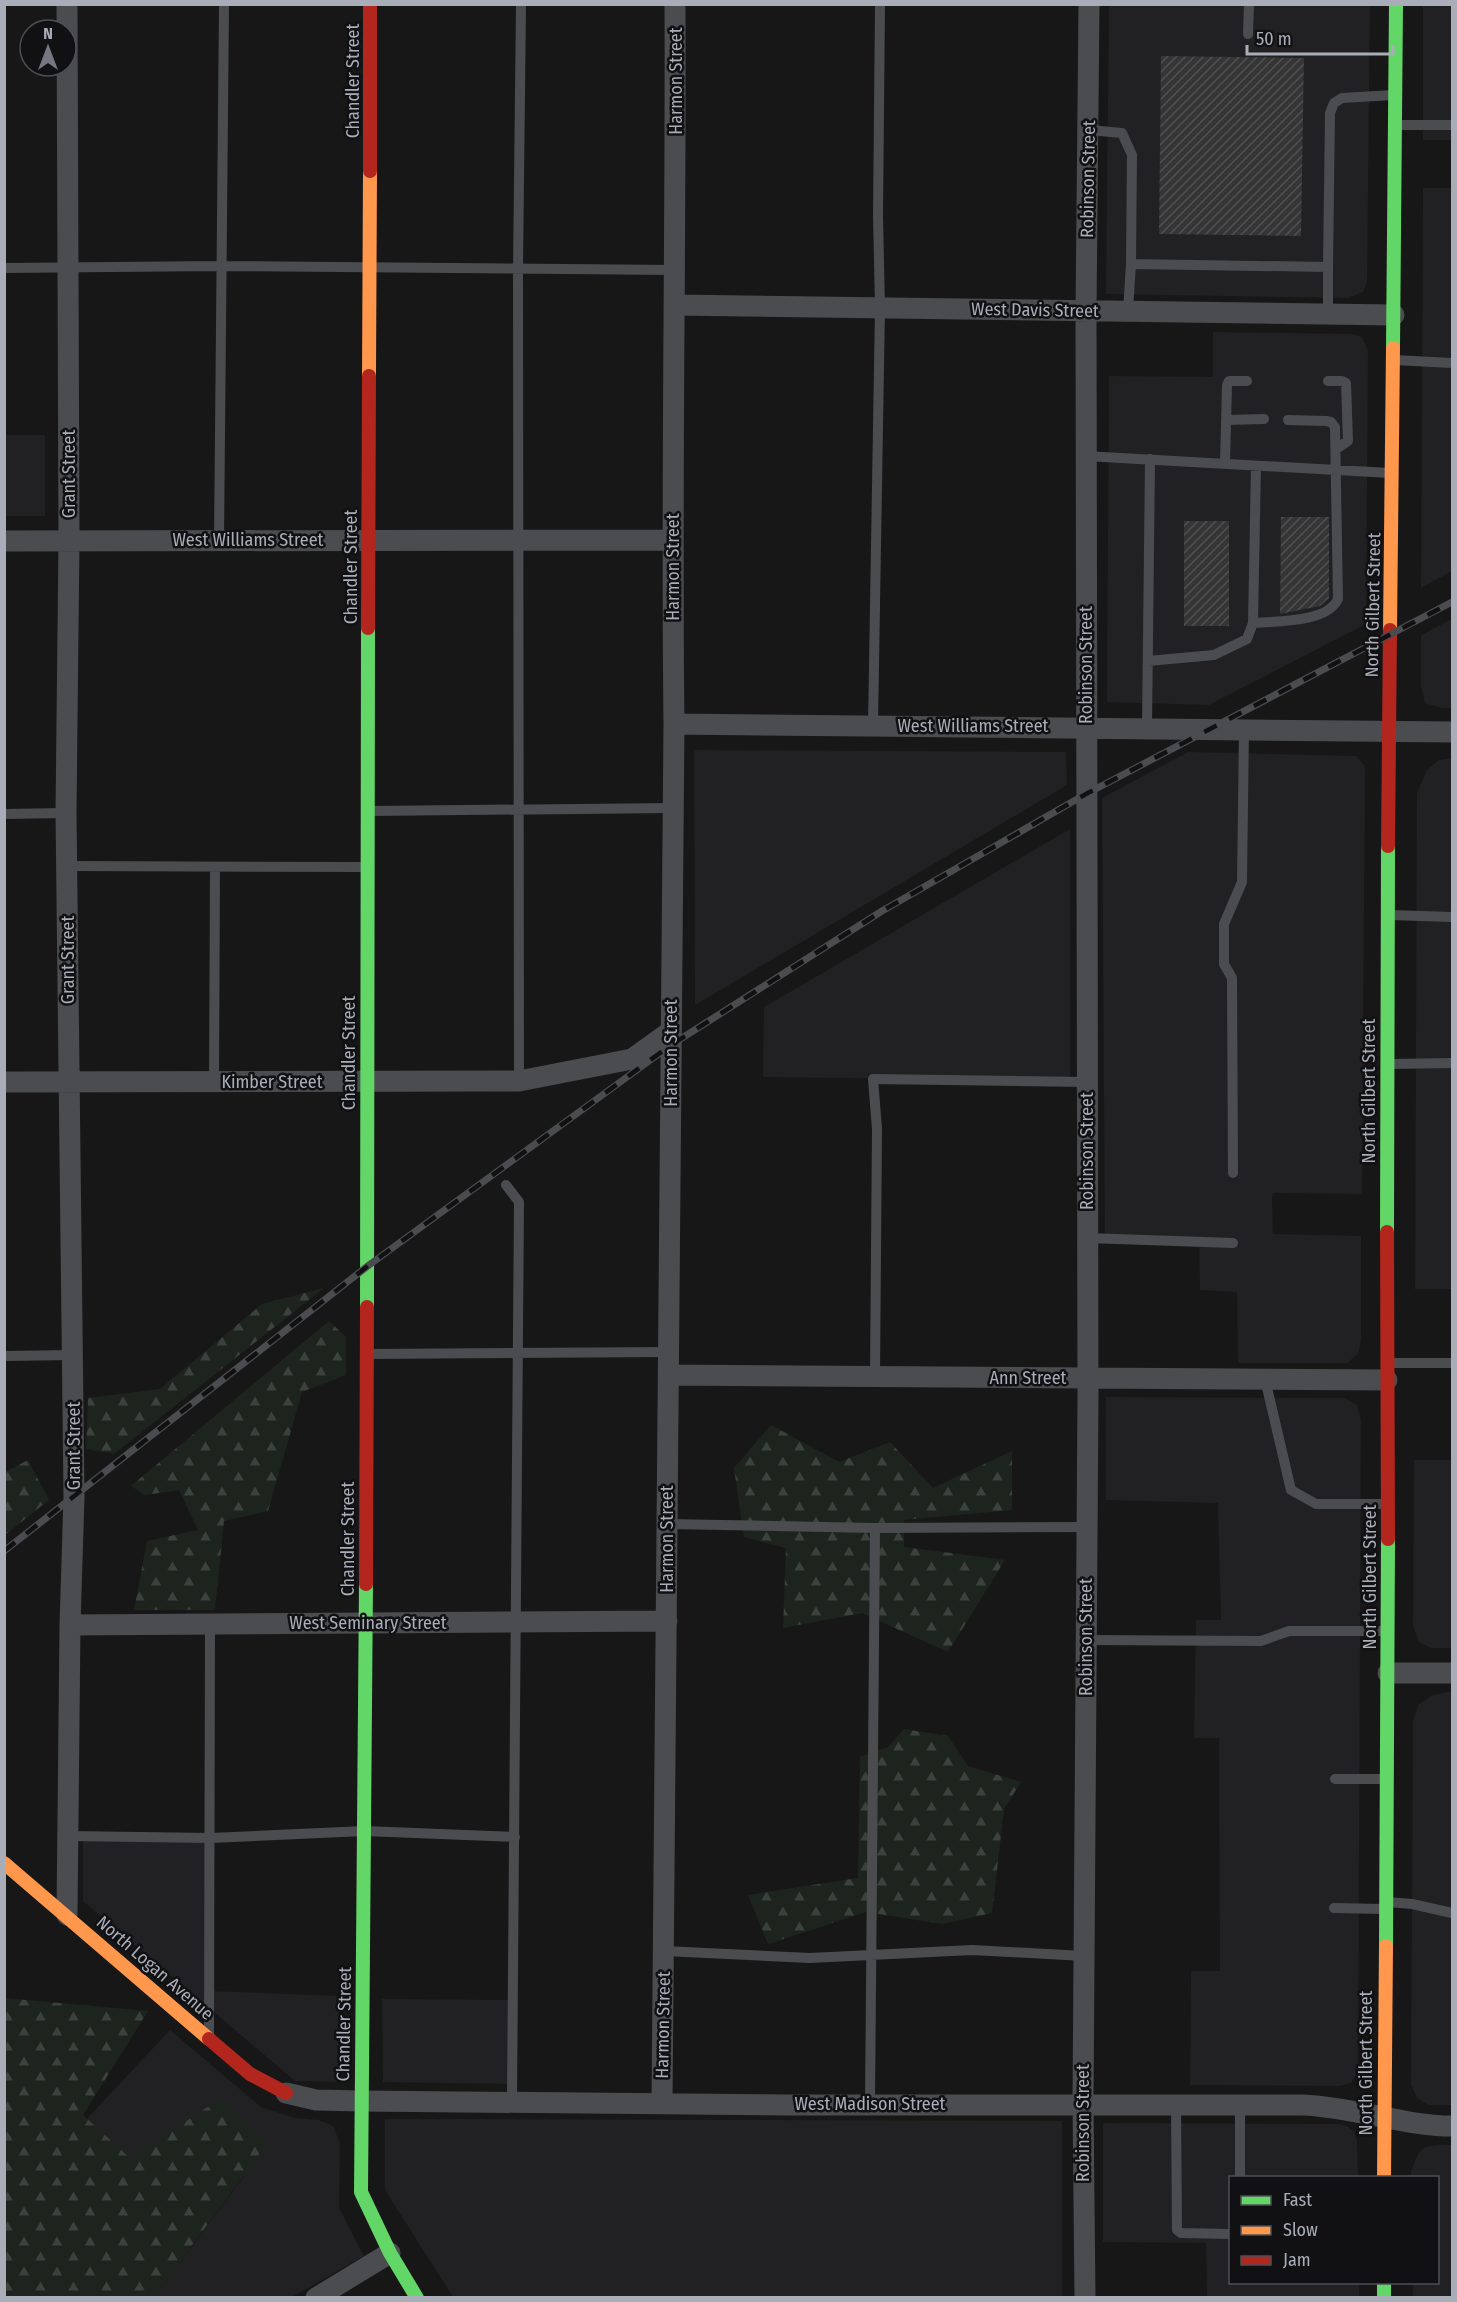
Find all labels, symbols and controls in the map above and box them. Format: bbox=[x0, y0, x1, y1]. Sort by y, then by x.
north arrow bbox=[18, 18, 78, 78]
scale bar bbox=[1247, 18, 1392, 56]
text: N bbox=[43, 24, 53, 43]
street label: Chandler Street bbox=[342, 24, 364, 138]
street label: Harmon Street bbox=[665, 27, 687, 135]
text: 50 m bbox=[1256, 28, 1292, 50]
street label: Robinson Street bbox=[1076, 120, 1100, 238]
street label: West Davis Street bbox=[971, 298, 1099, 322]
street label: Grant Street bbox=[58, 430, 80, 518]
street label: Chandler Street bbox=[340, 510, 362, 624]
street label: Harmon Street bbox=[662, 513, 684, 621]
street label: West Williams Street bbox=[173, 529, 324, 551]
street label: North Gilbert Street bbox=[1361, 532, 1385, 678]
street label: Robinson Street bbox=[1075, 606, 1097, 724]
street label: West Williams Street bbox=[898, 715, 1049, 737]
street label: Grant Street bbox=[57, 916, 79, 1004]
street label: Chandler Street bbox=[338, 996, 360, 1110]
street label: Harmon Street bbox=[660, 999, 682, 1107]
street label: North Gilbert Street bbox=[1358, 1018, 1380, 1164]
street label: Kimber Street bbox=[221, 1071, 323, 1093]
street label: Robinson Street bbox=[1076, 1092, 1098, 1210]
street label: Ann Street bbox=[990, 1367, 1067, 1389]
street label: Grant Street bbox=[63, 1402, 85, 1490]
street label: Chandler Street bbox=[337, 1482, 359, 1596]
street label: Harmon Street bbox=[656, 1485, 678, 1593]
street label: North Gilbert Street bbox=[1359, 1504, 1381, 1650]
street label: Robinson Street bbox=[1075, 1578, 1097, 1696]
street label: West Seminary Street bbox=[289, 1612, 447, 1634]
street label: North Logan Avenue bbox=[92, 1911, 218, 2025]
street label: Chandler Street bbox=[332, 1966, 356, 2082]
street label: Harmon Street bbox=[651, 1971, 675, 2079]
street label: North Gilbert Street bbox=[1355, 1990, 1377, 2136]
street label: Robinson Street bbox=[1072, 2064, 1094, 2182]
street label: West Madison Street bbox=[795, 2093, 946, 2115]
legend bbox=[1229, 2176, 1439, 2284]
text: Fast bbox=[1283, 2189, 1312, 2211]
text: Slow bbox=[1283, 2219, 1318, 2241]
text: Jam bbox=[1283, 2249, 1311, 2271]

